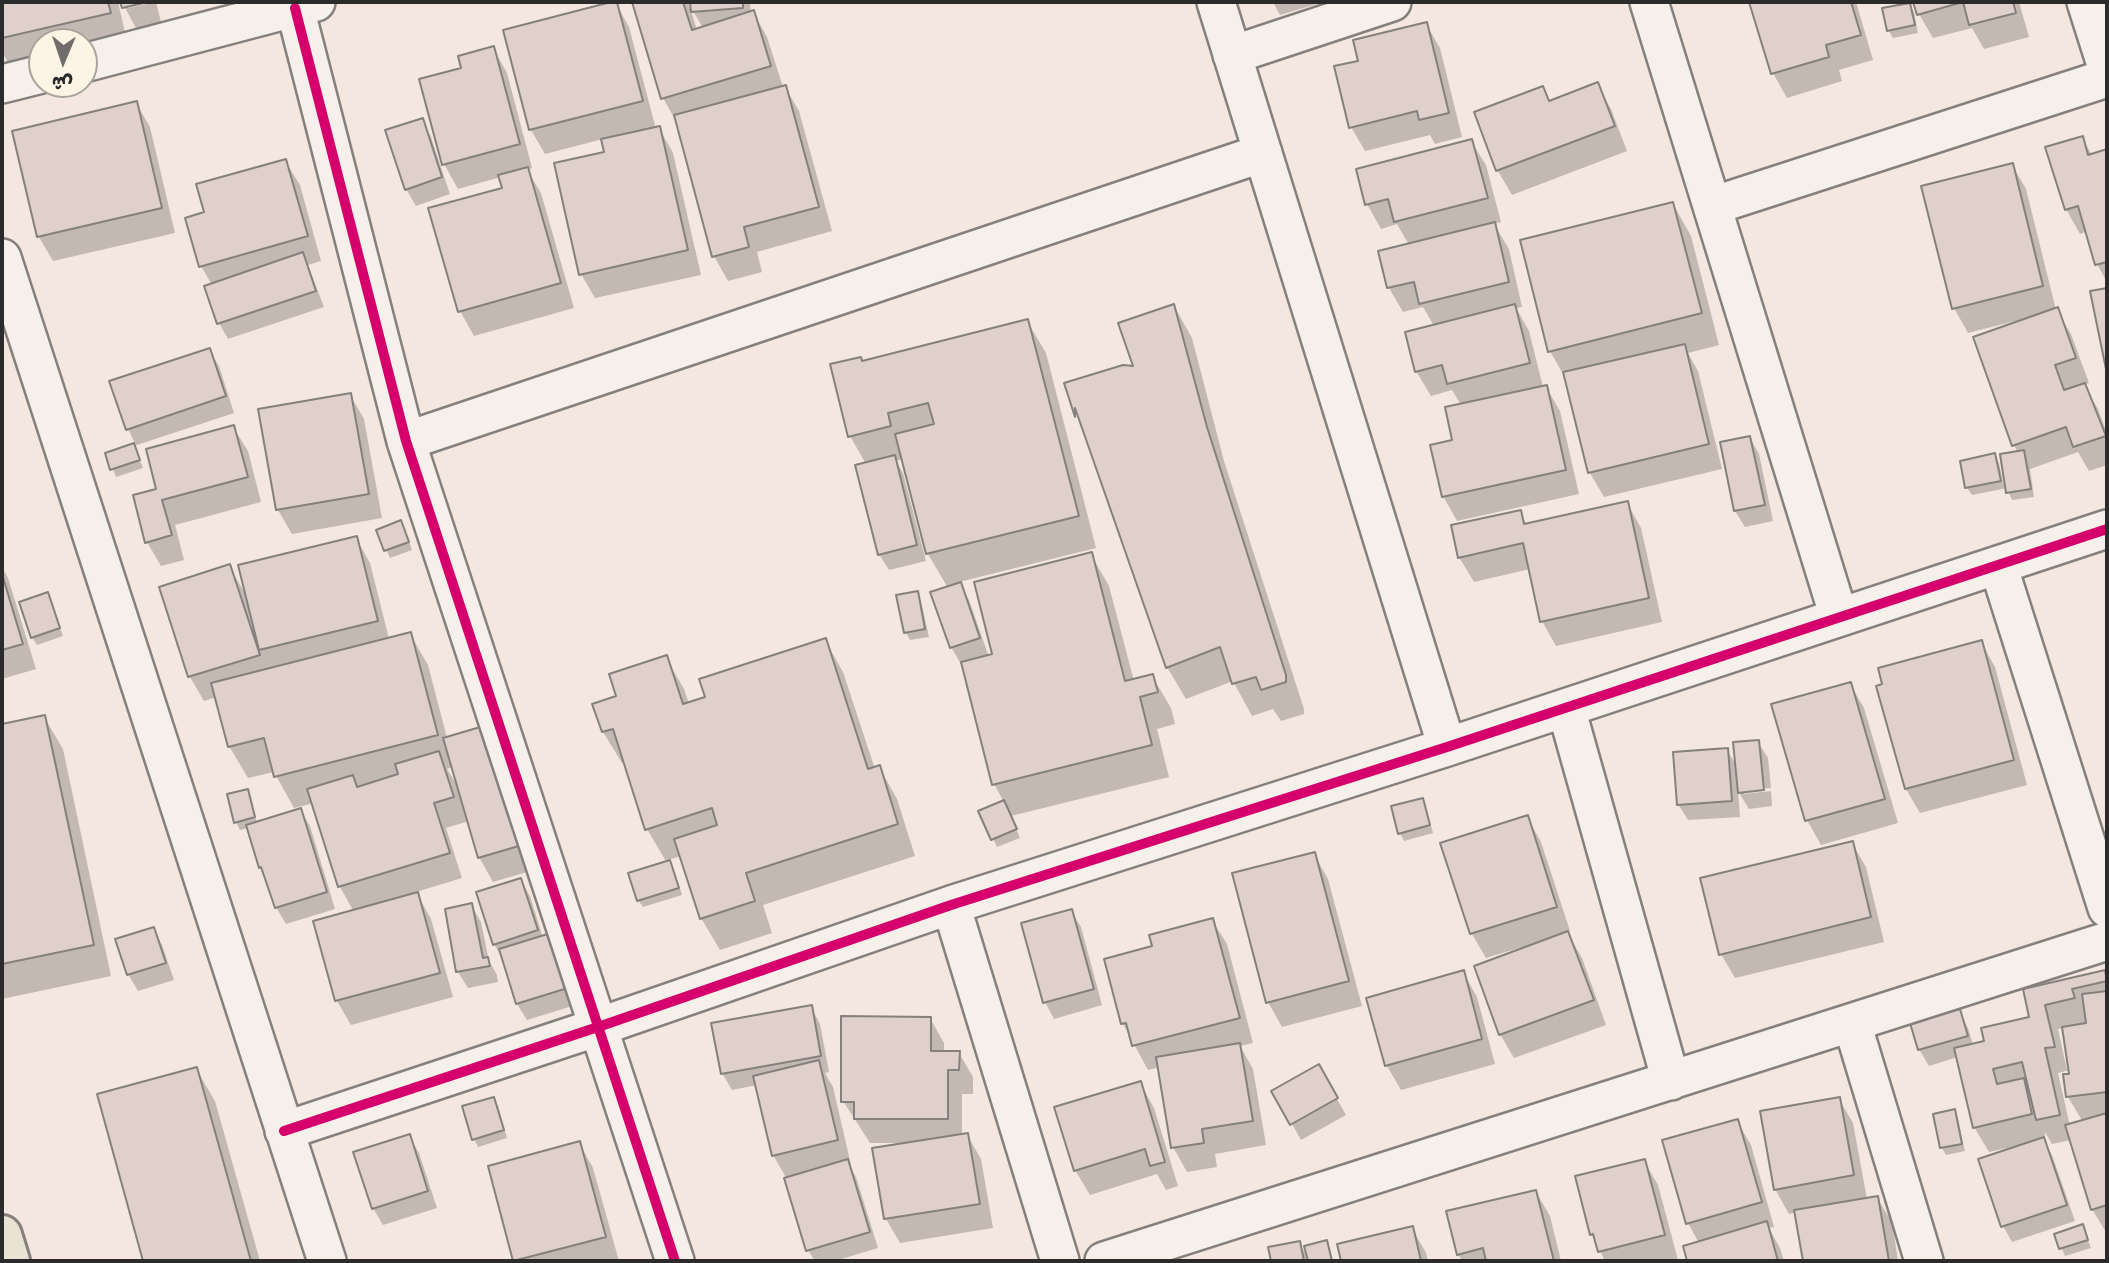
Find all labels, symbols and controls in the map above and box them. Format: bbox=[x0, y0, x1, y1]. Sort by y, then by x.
north arrow bbox=[28, 28, 98, 98]
text: ش bbox=[51, 71, 73, 94]

